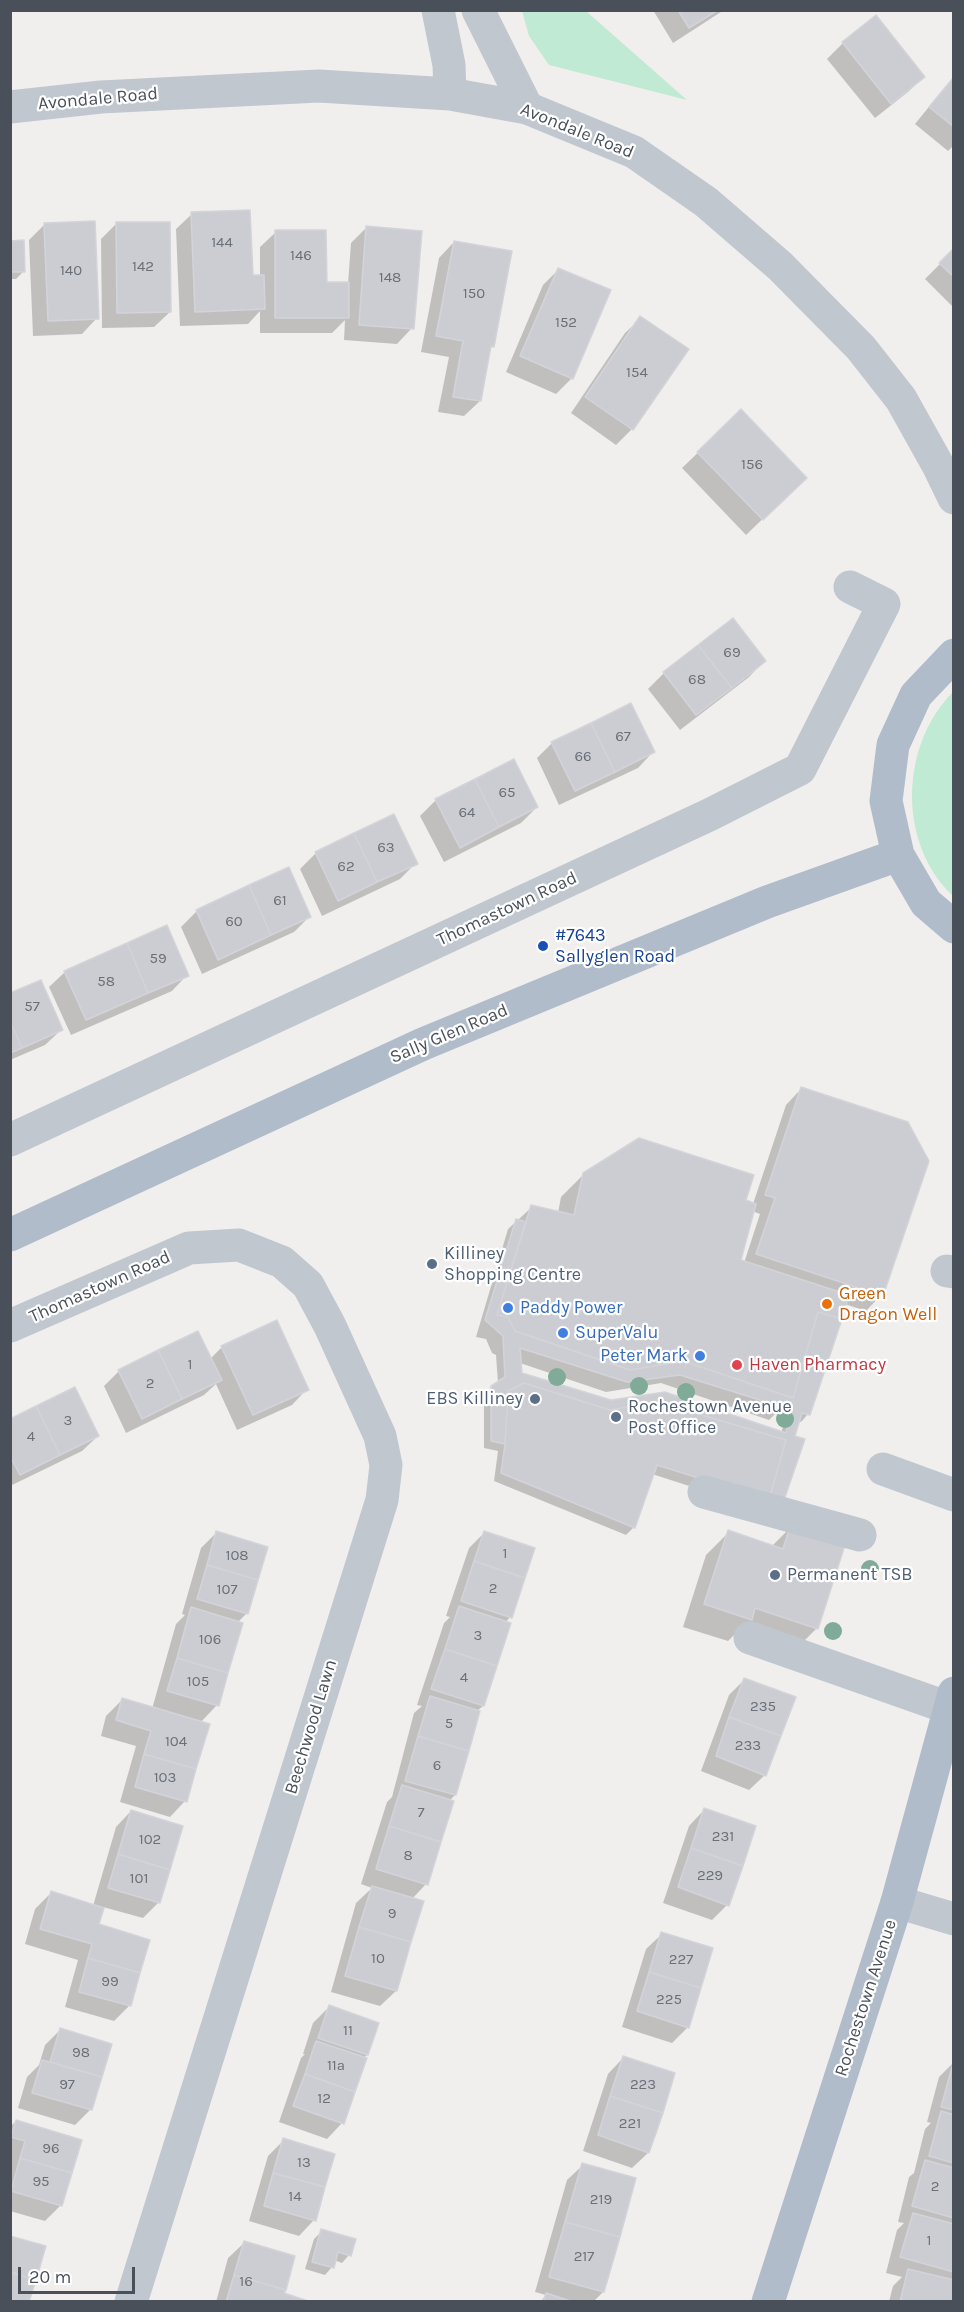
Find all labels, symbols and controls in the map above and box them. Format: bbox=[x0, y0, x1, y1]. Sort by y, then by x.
street label: Avondale Road bbox=[37, 83, 159, 115]
street label: Avondale Road bbox=[517, 98, 637, 164]
house number: 144 bbox=[211, 234, 233, 252]
house number: 146 bbox=[290, 247, 312, 265]
house number: 142 bbox=[132, 258, 154, 276]
house number: 140 bbox=[60, 262, 82, 280]
house number: 148 bbox=[379, 269, 401, 287]
house number: 150 bbox=[463, 285, 485, 303]
house number: 152 bbox=[555, 314, 577, 332]
house number: 154 bbox=[626, 364, 648, 382]
house number: 156 bbox=[741, 456, 763, 474]
house number: 69 bbox=[723, 644, 741, 662]
house number: 68 bbox=[688, 671, 706, 689]
house number: 67 bbox=[615, 728, 631, 746]
house number: 66 bbox=[574, 748, 592, 766]
house number: 65 bbox=[498, 784, 516, 802]
house number: 64 bbox=[459, 804, 475, 822]
house number: 63 bbox=[377, 839, 395, 857]
house number: 62 bbox=[337, 858, 355, 876]
street label: Thomastown Road bbox=[433, 867, 581, 951]
house number: 61 bbox=[273, 892, 287, 910]
house number: 60 bbox=[225, 913, 243, 931]
place label: #7643 Sallyglen Road bbox=[555, 925, 675, 968]
marker: #7643 Sallyglen Road bbox=[536, 939, 550, 953]
house number: 59 bbox=[149, 950, 167, 968]
house number: 58 bbox=[97, 973, 115, 991]
house number: 57 bbox=[24, 998, 40, 1016]
street label: Sally Glen Road bbox=[387, 999, 511, 1069]
place label: Killiney Shopping Centre bbox=[444, 1243, 581, 1286]
street label: Thomastown Road bbox=[26, 1246, 174, 1328]
marker: Killiney Shopping Centre bbox=[425, 1257, 439, 1271]
place label: Green Dragon Well bbox=[839, 1283, 937, 1326]
place label: Paddy Power bbox=[520, 1297, 622, 1319]
marker: Green Dragon Well bbox=[820, 1297, 834, 1311]
marker: Paddy Power bbox=[501, 1301, 515, 1315]
place label: SuperValu bbox=[575, 1322, 658, 1344]
marker: SuperValu bbox=[556, 1326, 570, 1340]
place label: Peter Mark bbox=[600, 1345, 688, 1367]
marker: Peter Mark bbox=[693, 1349, 707, 1363]
place label: Haven Pharmacy bbox=[749, 1354, 886, 1376]
house number: 1 bbox=[188, 1356, 192, 1374]
marker: Haven Pharmacy bbox=[730, 1358, 744, 1372]
house number: 2 bbox=[146, 1375, 154, 1393]
place label: EBS Killiney bbox=[426, 1388, 523, 1410]
marker: EBS Killiney bbox=[528, 1392, 542, 1406]
place label: Rochestown Avenue Post Office bbox=[628, 1396, 792, 1438]
marker: Rochestown Avenue Post Office bbox=[609, 1410, 623, 1424]
house number: 3 bbox=[64, 1412, 72, 1430]
house number: 4 bbox=[27, 1428, 35, 1446]
house number: 1 bbox=[503, 1545, 507, 1563]
house number: 108 bbox=[225, 1547, 249, 1565]
place label: Permanent TSB bbox=[787, 1564, 913, 1586]
marker: Permanent TSB bbox=[768, 1568, 782, 1582]
house number: 2 bbox=[489, 1580, 497, 1598]
house number: 107 bbox=[217, 1581, 237, 1599]
house number: 3 bbox=[474, 1627, 482, 1645]
house number: 106 bbox=[199, 1631, 221, 1649]
street label: Beechwood Lawn bbox=[280, 1657, 342, 1797]
house number: 4 bbox=[460, 1669, 468, 1687]
house number: 105 bbox=[187, 1673, 209, 1691]
house number: 235 bbox=[750, 1698, 776, 1716]
house number: 5 bbox=[445, 1715, 453, 1733]
house number: 104 bbox=[165, 1733, 187, 1751]
house number: 233 bbox=[735, 1737, 761, 1755]
house number: 6 bbox=[433, 1757, 441, 1775]
house number: 103 bbox=[154, 1769, 176, 1787]
house number: 7 bbox=[417, 1804, 425, 1822]
house number: 231 bbox=[712, 1828, 734, 1846]
house number: 102 bbox=[139, 1831, 161, 1849]
house number: 8 bbox=[403, 1847, 413, 1865]
house number: 229 bbox=[697, 1867, 723, 1885]
house number: 101 bbox=[130, 1870, 148, 1888]
house number: 9 bbox=[388, 1905, 396, 1923]
street label: Rochestown Avenue bbox=[830, 1917, 902, 2079]
house number: 10 bbox=[371, 1950, 385, 1968]
house number: 227 bbox=[669, 1951, 693, 1969]
house number: 99 bbox=[101, 1973, 119, 1991]
house number: 225 bbox=[656, 1991, 682, 2009]
house number: 11 bbox=[343, 2022, 353, 2040]
house number: 98 bbox=[72, 2044, 90, 2062]
house number: 11a bbox=[327, 2057, 345, 2075]
house number: 97 bbox=[59, 2076, 75, 2094]
house number: 223 bbox=[630, 2076, 656, 2094]
house number: 12 bbox=[317, 2090, 331, 2108]
house number: 221 bbox=[619, 2115, 641, 2133]
house number: 96 bbox=[42, 2140, 60, 2158]
house number: 13 bbox=[297, 2154, 311, 2172]
house number: 95 bbox=[32, 2173, 50, 2191]
house number: 2 bbox=[931, 2178, 939, 2196]
house number: 14 bbox=[288, 2188, 302, 2206]
house number: 219 bbox=[590, 2191, 612, 2209]
house number: 1 bbox=[927, 2232, 931, 2250]
house number: 217 bbox=[574, 2248, 594, 2266]
scale bar bbox=[21, 2255, 138, 2293]
text: 20 m bbox=[29, 2266, 71, 2288]
house number: 16 bbox=[239, 2273, 253, 2291]

